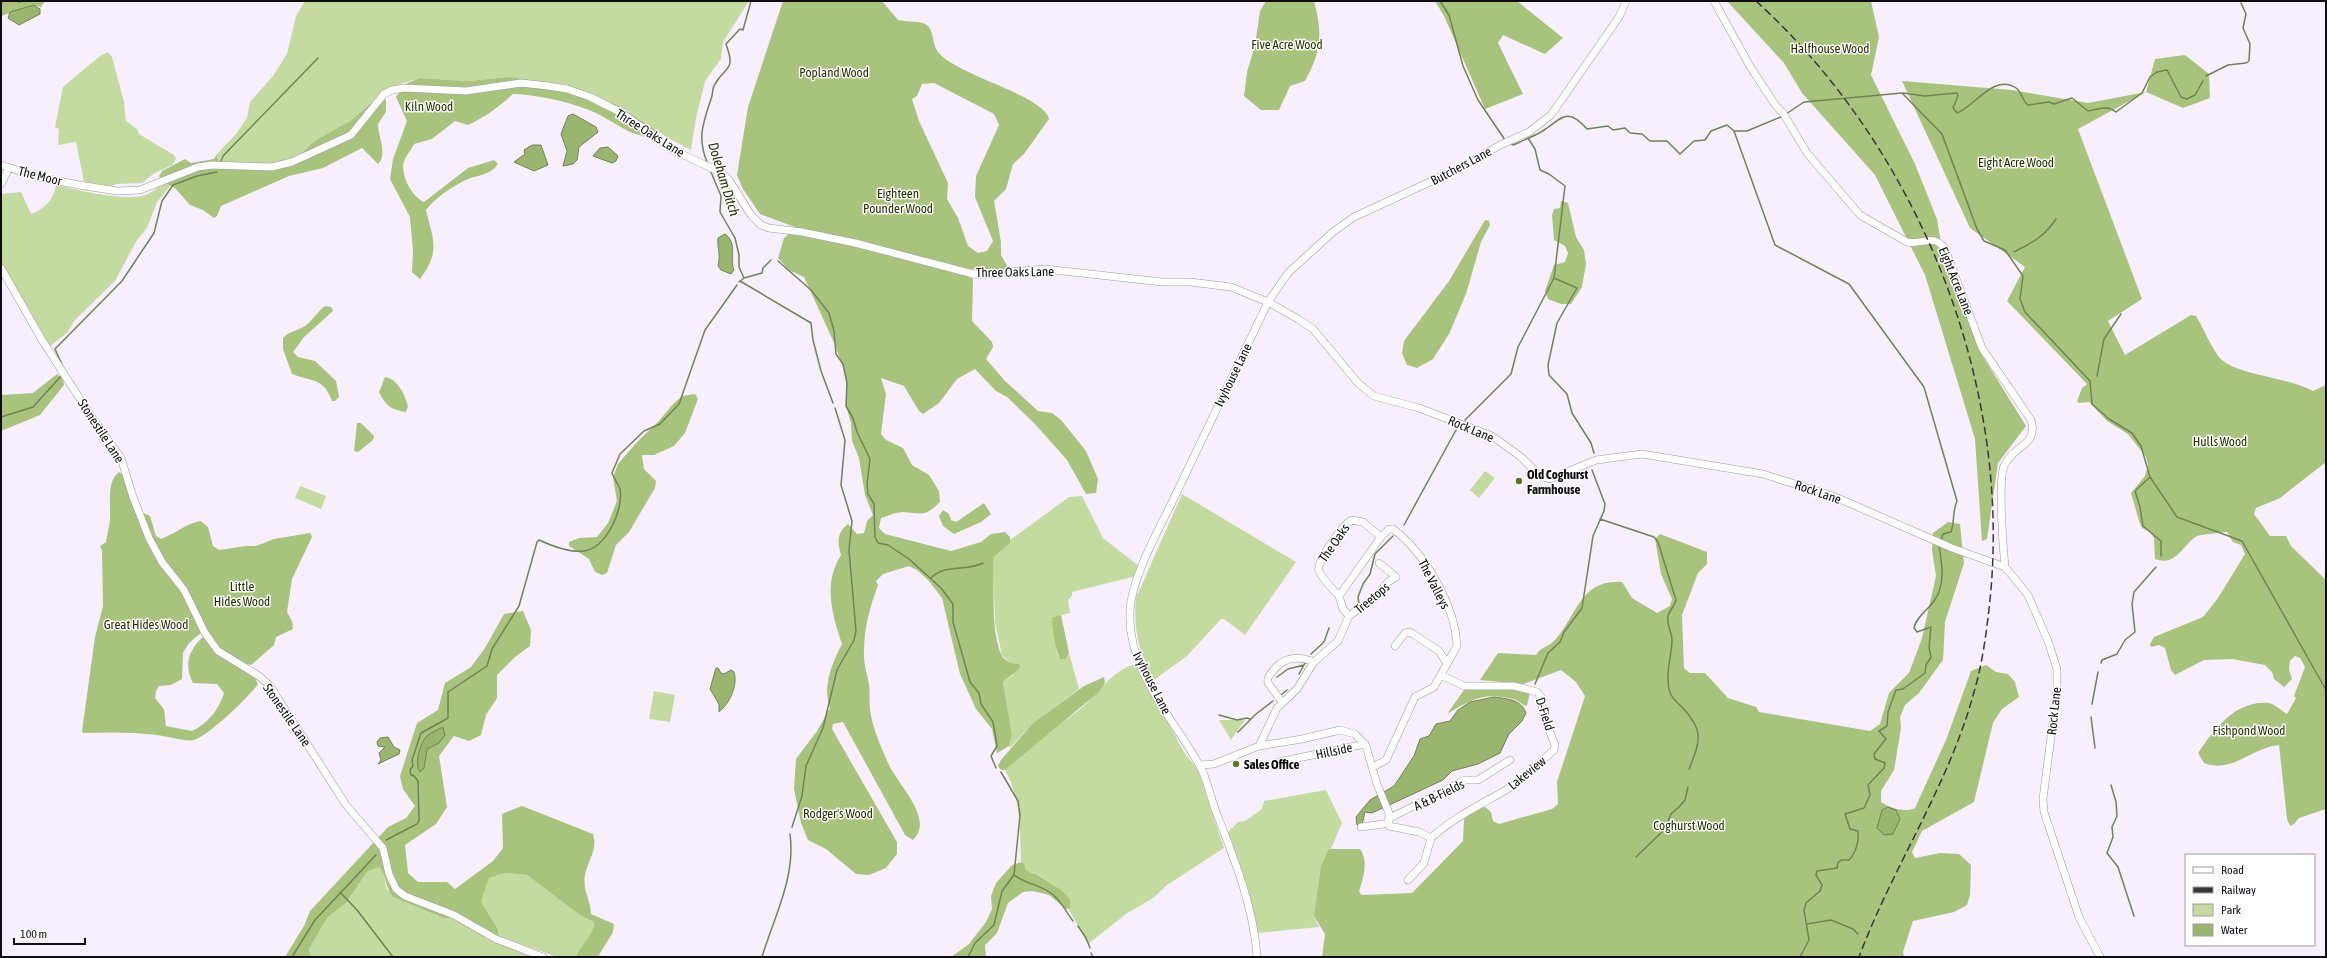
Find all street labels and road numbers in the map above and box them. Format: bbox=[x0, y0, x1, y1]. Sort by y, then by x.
street label: Three Oaks Lane bbox=[613, 106, 687, 160]
street label: Butchers Lane bbox=[1428, 144, 1494, 188]
street label: The Moor bbox=[17, 163, 63, 189]
street label: Eight Acre Lane bbox=[1936, 245, 1976, 317]
street label: Three Oaks Lane bbox=[976, 264, 1054, 280]
street label: Ivyhouse Lane bbox=[1211, 341, 1255, 409]
street label: Stonestile Lane bbox=[75, 396, 127, 466]
street label: Rock Lane bbox=[1446, 413, 1496, 445]
street label: Rock Lane bbox=[1793, 477, 1843, 507]
street label: The Oaks bbox=[1315, 521, 1353, 565]
street label: The Valleys bbox=[1415, 557, 1453, 612]
street label: Treetops bbox=[1351, 579, 1393, 617]
street label: Ivyhouse Lane bbox=[1130, 649, 1174, 717]
street label: Stonestile Lane bbox=[260, 681, 314, 749]
street label: Rock Lane bbox=[2044, 686, 2064, 736]
street label: D-Field bbox=[1533, 695, 1557, 733]
street label: Hillside bbox=[1314, 740, 1354, 762]
street label: Lakeview bbox=[1505, 753, 1549, 793]
street label: A & B-Fields bbox=[1411, 776, 1467, 814]

